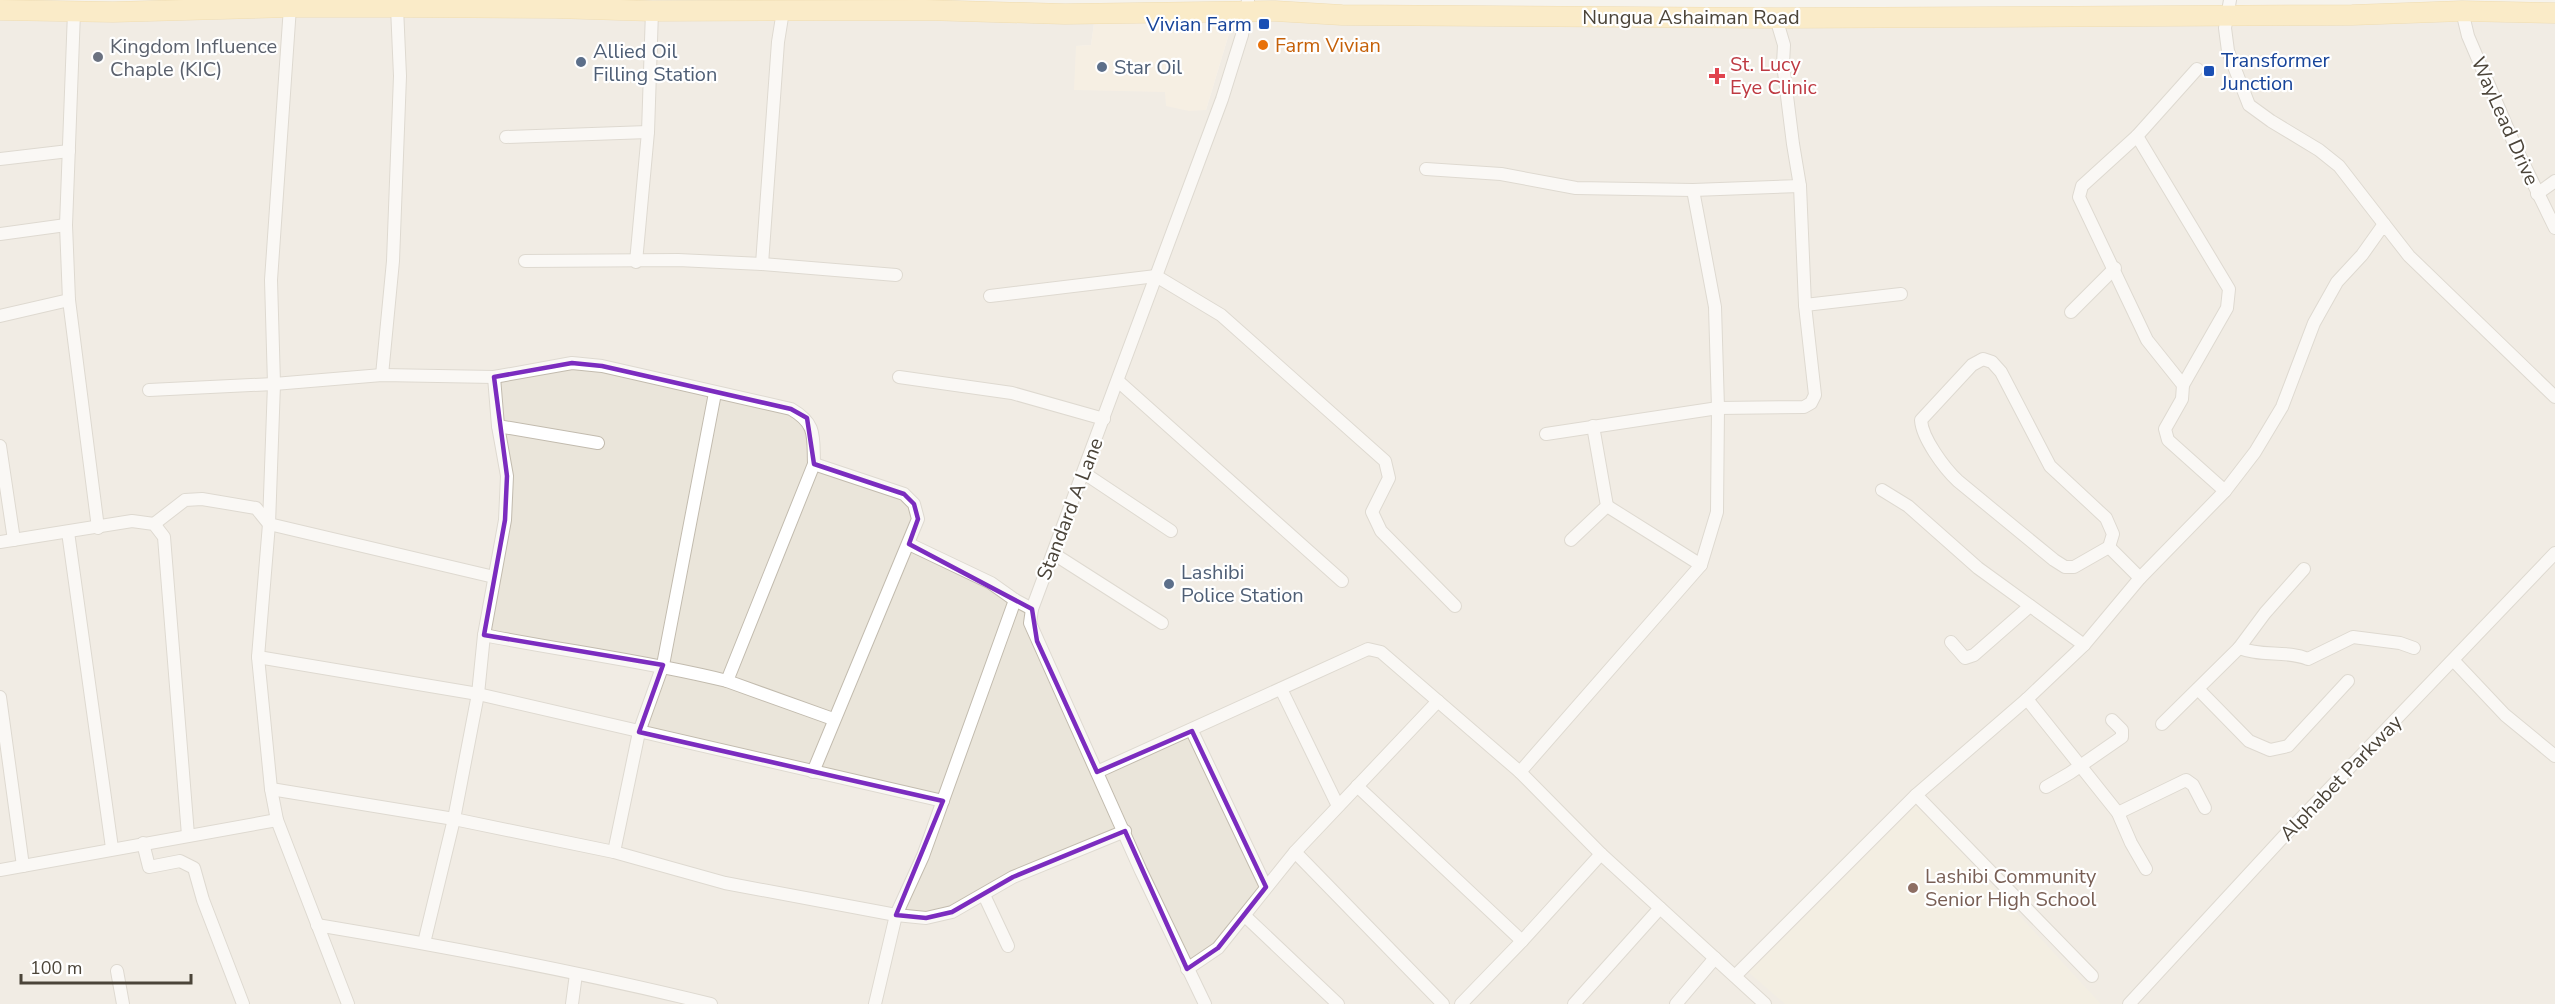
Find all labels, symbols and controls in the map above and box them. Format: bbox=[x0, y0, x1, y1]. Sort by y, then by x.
street label: Nungua Ashaiman Road bbox=[1582, 4, 1800, 31]
place label: Vivian Farm bbox=[1145, 11, 1252, 38]
marker: Vivian Farm bbox=[1257, 17, 1271, 31]
place label: Farm Vivian bbox=[1275, 32, 1381, 59]
place label: Kingdom Influence Chaple (KIC) bbox=[110, 33, 277, 83]
place label: Allied Oil Filling Station bbox=[593, 38, 717, 88]
marker: Farm Vivian bbox=[1256, 38, 1270, 52]
place label: Transformer Junction bbox=[2220, 47, 2330, 97]
marker: Kingdom Influence Chaple (KIC) bbox=[91, 50, 105, 64]
place label: St. Lucy Eye Clinic bbox=[1730, 51, 1817, 101]
street label: WayLead Drive bbox=[2465, 53, 2545, 189]
place label: Star Oil bbox=[1114, 54, 1182, 81]
marker: Allied Oil Filling Station bbox=[574, 55, 588, 69]
marker: Star Oil bbox=[1095, 60, 1109, 74]
marker: Transformer Junction bbox=[2202, 64, 2216, 78]
marker: St. Lucy Eye Clinic bbox=[1708, 67, 1726, 85]
street label: Standard A Lane bbox=[1030, 434, 1110, 584]
place label: Lashibi Police Station bbox=[1181, 559, 1304, 609]
marker: Lashibi Police Station bbox=[1162, 577, 1176, 591]
street label: Alphabet Parkway bbox=[2274, 709, 2409, 847]
place label: Lashibi Community Senior High School bbox=[1925, 863, 2097, 913]
marker: Lashibi Community Senior High School bbox=[1906, 881, 1920, 895]
scale bar bbox=[21, 947, 190, 985]
text: 100 m bbox=[30, 956, 82, 980]

